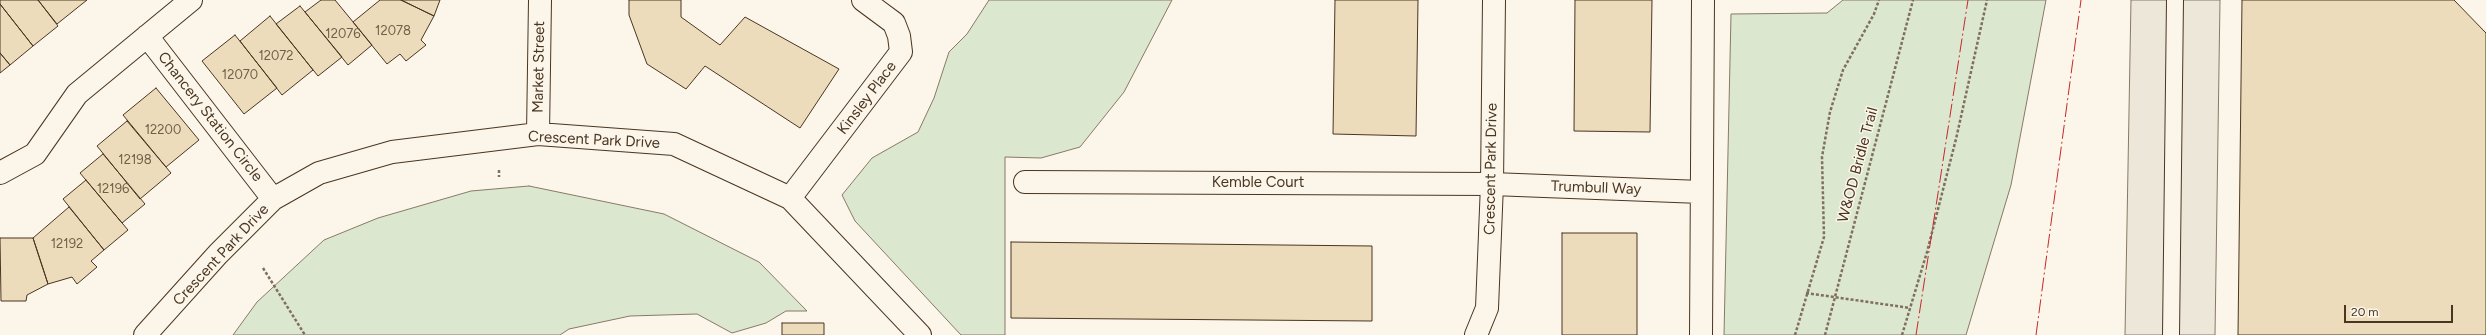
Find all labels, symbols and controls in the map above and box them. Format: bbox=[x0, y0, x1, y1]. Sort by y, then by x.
street label: Market Street bbox=[529, 21, 549, 113]
house number: 12078 bbox=[375, 23, 411, 39]
house number: 12076 bbox=[325, 26, 361, 42]
house number: 12072 bbox=[258, 48, 294, 64]
street label: Chancery Station Circle bbox=[154, 49, 266, 185]
street label: Kinsley Place bbox=[834, 58, 900, 138]
house number: 12070 bbox=[222, 67, 258, 83]
street label: Crescent Park Drive bbox=[1481, 103, 1501, 235]
street label: W&OD Bridle Trail bbox=[1834, 105, 1882, 225]
house number: 12200 bbox=[145, 122, 181, 138]
street label: Crescent Park Drive bbox=[528, 128, 660, 152]
house number: 12198 bbox=[118, 152, 152, 168]
street label: Kemble Court bbox=[1212, 174, 1304, 192]
street label: Trumbull Way bbox=[1550, 177, 1642, 199]
house number: 12196 bbox=[97, 181, 129, 197]
street label: Crescent Park Drive bbox=[169, 201, 273, 309]
house number: 12192 bbox=[51, 236, 83, 252]
scale bar bbox=[2346, 297, 2455, 323]
text: 20 m bbox=[2351, 305, 2379, 319]

